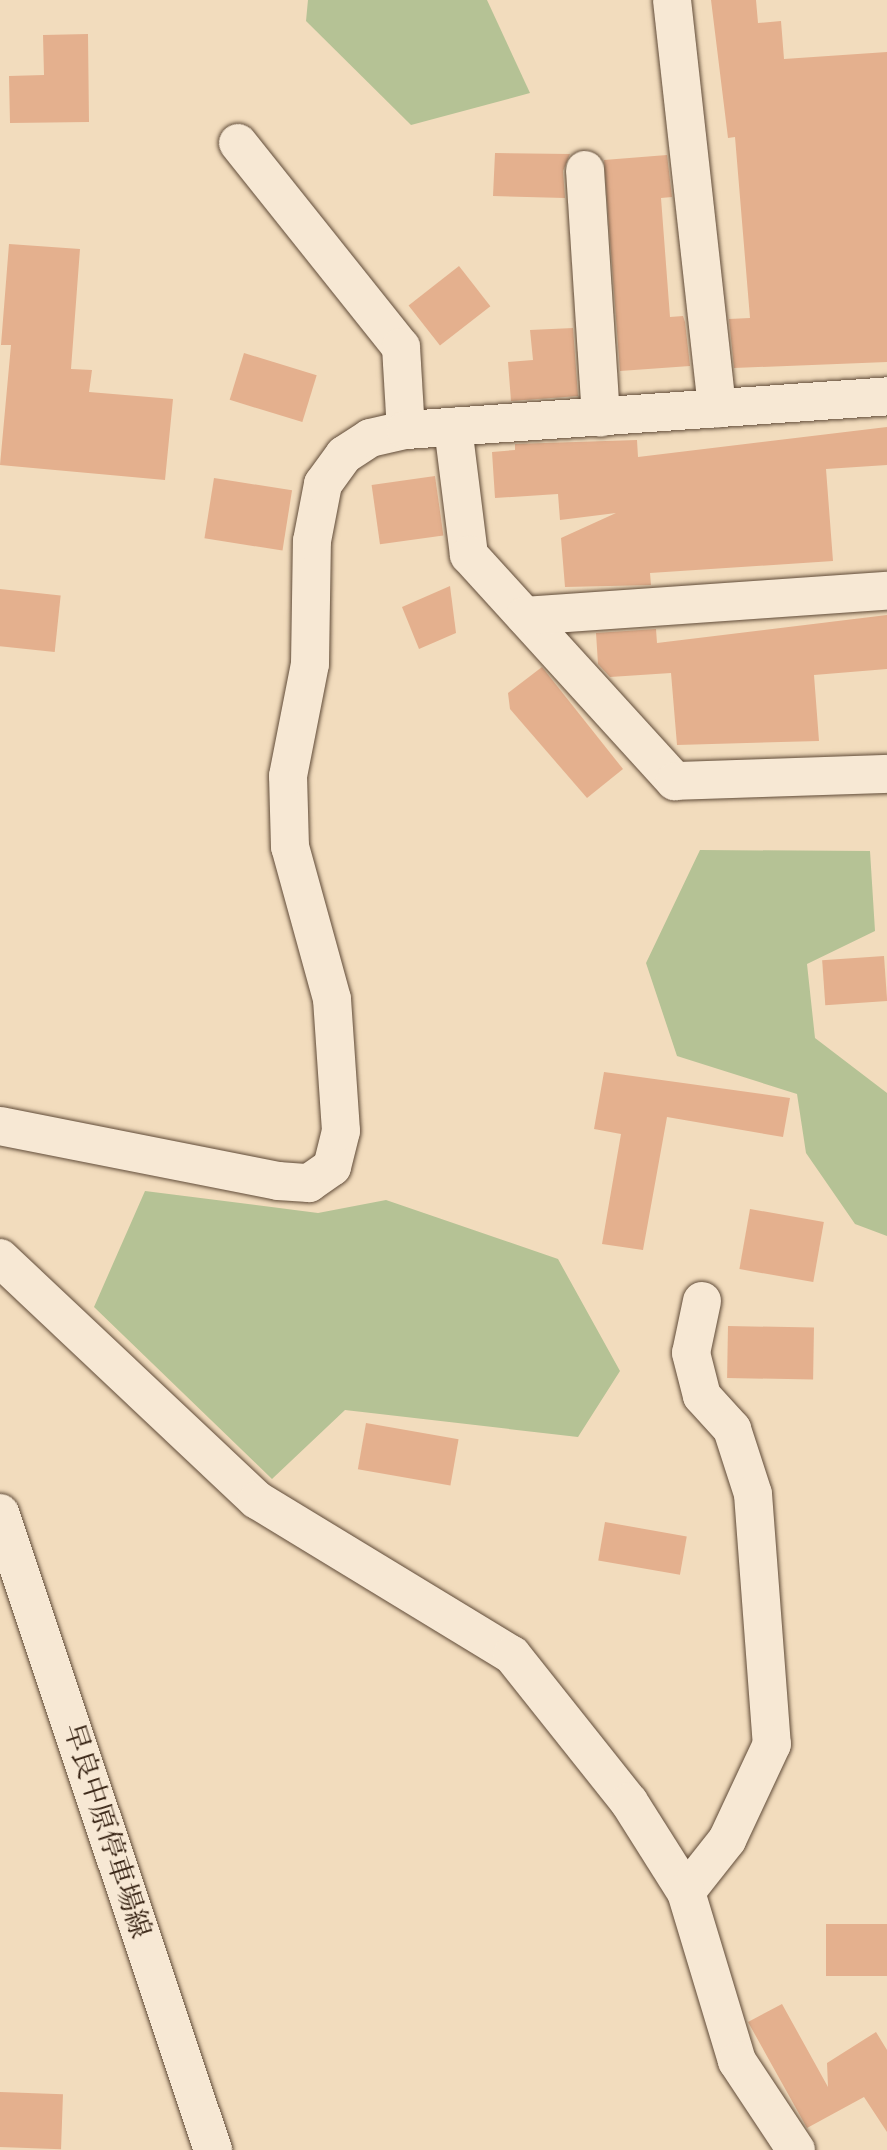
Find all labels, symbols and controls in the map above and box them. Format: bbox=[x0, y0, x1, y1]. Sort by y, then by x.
street label: 早良中原停車場線 bbox=[55, 1719, 157, 1943]

